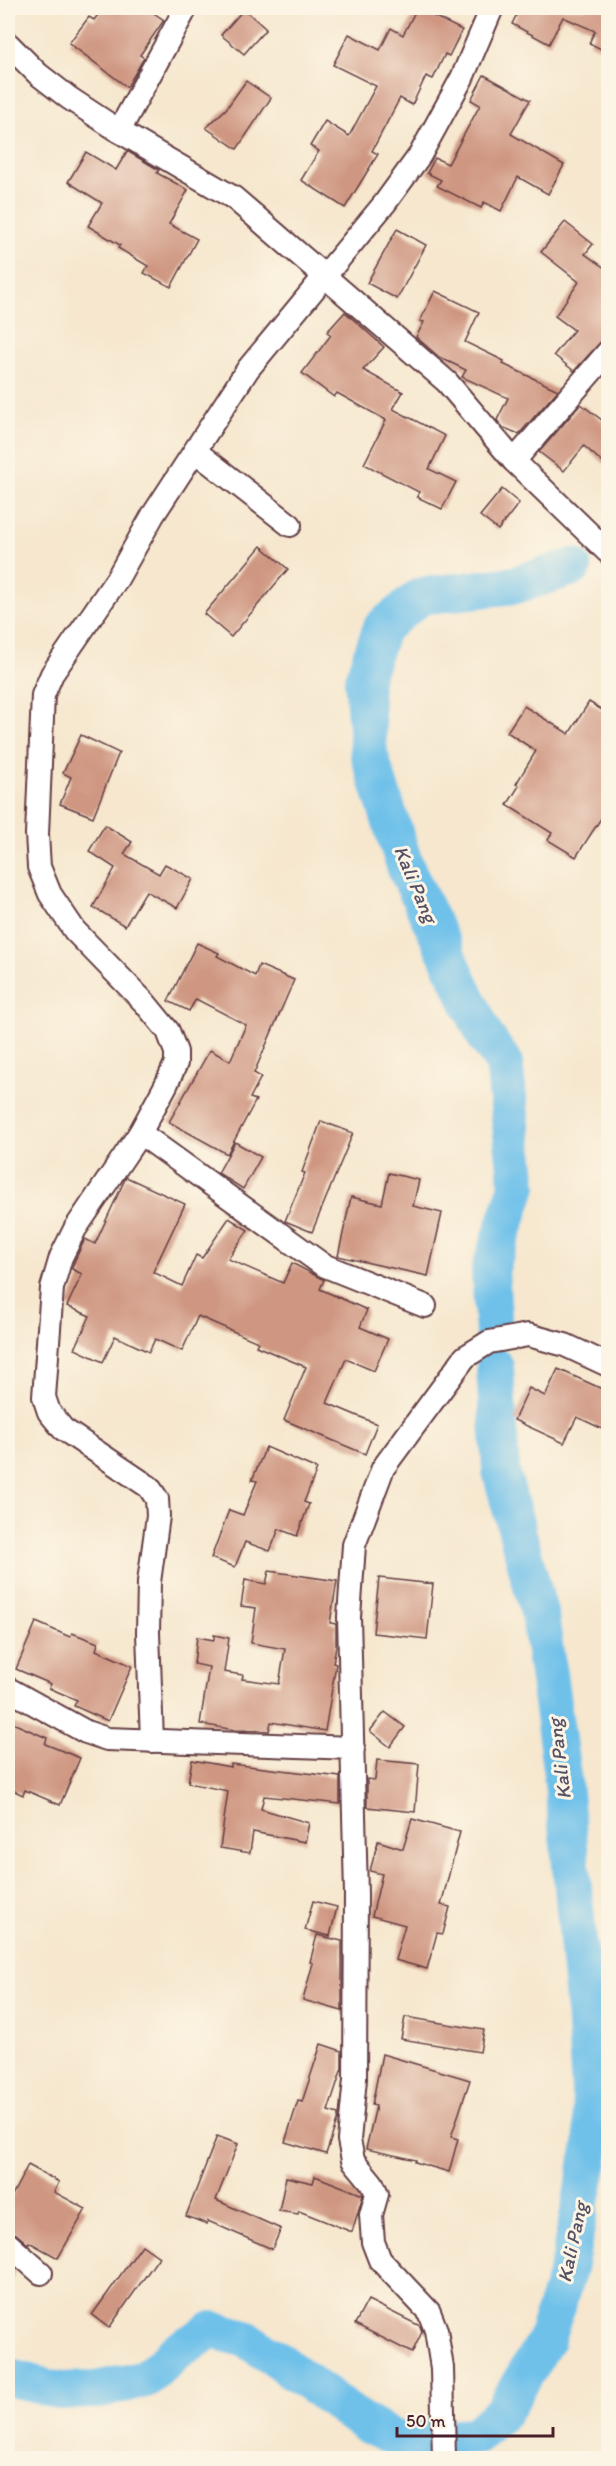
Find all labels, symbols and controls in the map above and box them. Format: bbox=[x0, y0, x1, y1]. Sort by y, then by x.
water label: Kali Pang bbox=[389, 842, 444, 929]
water label: Kali Pang bbox=[542, 1715, 576, 1801]
water label: Kali Pang bbox=[552, 2197, 593, 2284]
scale bar bbox=[397, 2400, 553, 2438]
text: 50 m bbox=[406, 2410, 446, 2432]

